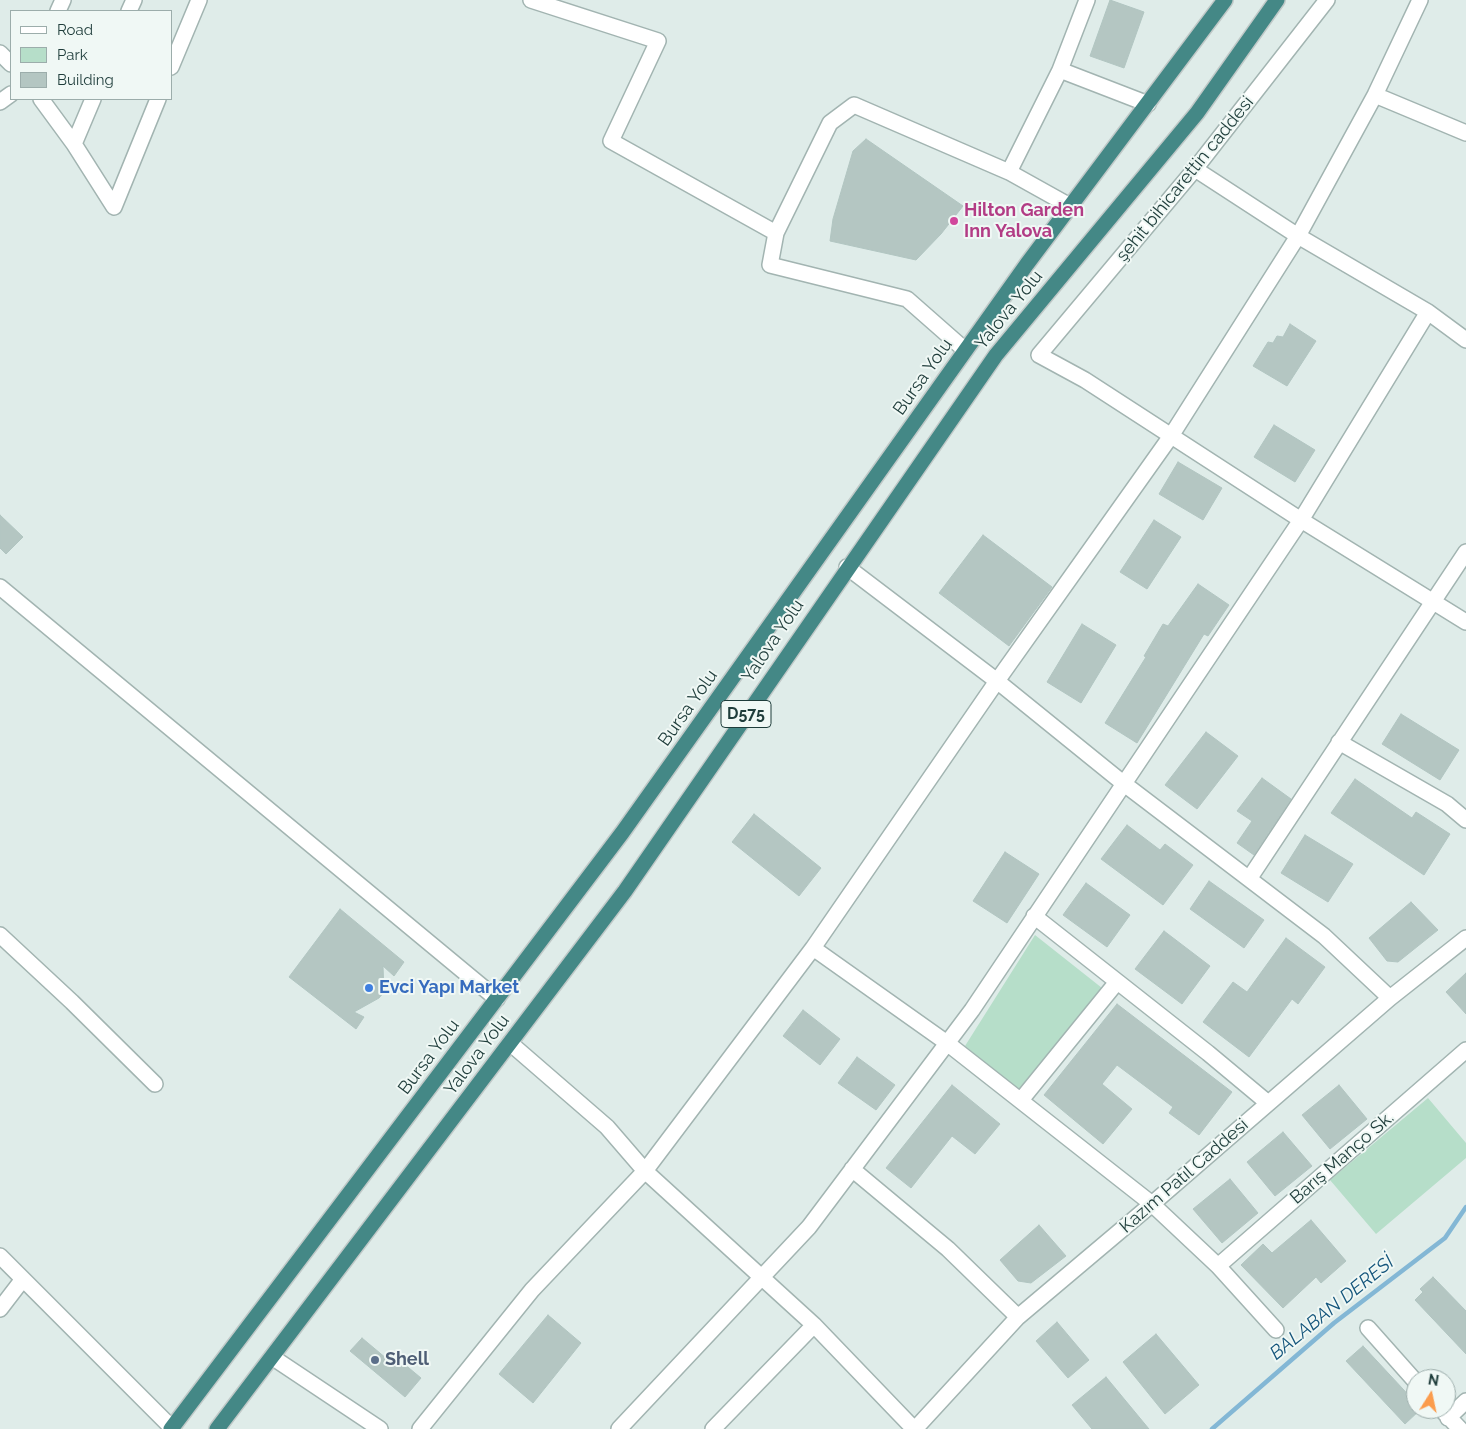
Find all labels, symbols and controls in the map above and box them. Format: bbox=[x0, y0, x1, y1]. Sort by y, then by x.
legend bbox=[10, 10, 172, 100]
text: Road bbox=[57, 21, 93, 39]
text: Park bbox=[57, 46, 88, 64]
text: Building bbox=[57, 71, 114, 89]
street label: şehit bihicarettin caddesi bbox=[1112, 92, 1258, 266]
place label: Hilton Garden Inn Yalova bbox=[964, 200, 1084, 242]
marker: Hilton Garden Inn Yalova bbox=[948, 215, 960, 227]
street label: Yalova Yolu bbox=[971, 266, 1047, 354]
street label: Bursa Yolu bbox=[889, 335, 957, 419]
street label: Yalova Yolu bbox=[737, 595, 809, 687]
street label: Bursa Yolu bbox=[654, 666, 722, 750]
road number: D575 bbox=[721, 701, 771, 728]
place label: Evci Yapı Market bbox=[379, 977, 519, 999]
marker: Evci Yapı Market bbox=[363, 982, 375, 994]
street label: Yalova Yolu bbox=[440, 1010, 514, 1100]
street label: Bursa Yolu bbox=[394, 1015, 464, 1099]
street label: Barış Manço Sk. bbox=[1286, 1107, 1398, 1209]
street label: Kazım Patıl Caddesi bbox=[1115, 1114, 1253, 1238]
water label: BALABAN DERESİ bbox=[1265, 1251, 1399, 1365]
place label: Shell bbox=[385, 1349, 429, 1371]
marker: Shell bbox=[369, 1354, 381, 1366]
north arrow bbox=[1406, 1369, 1456, 1419]
text: N bbox=[1427, 1371, 1440, 1389]

